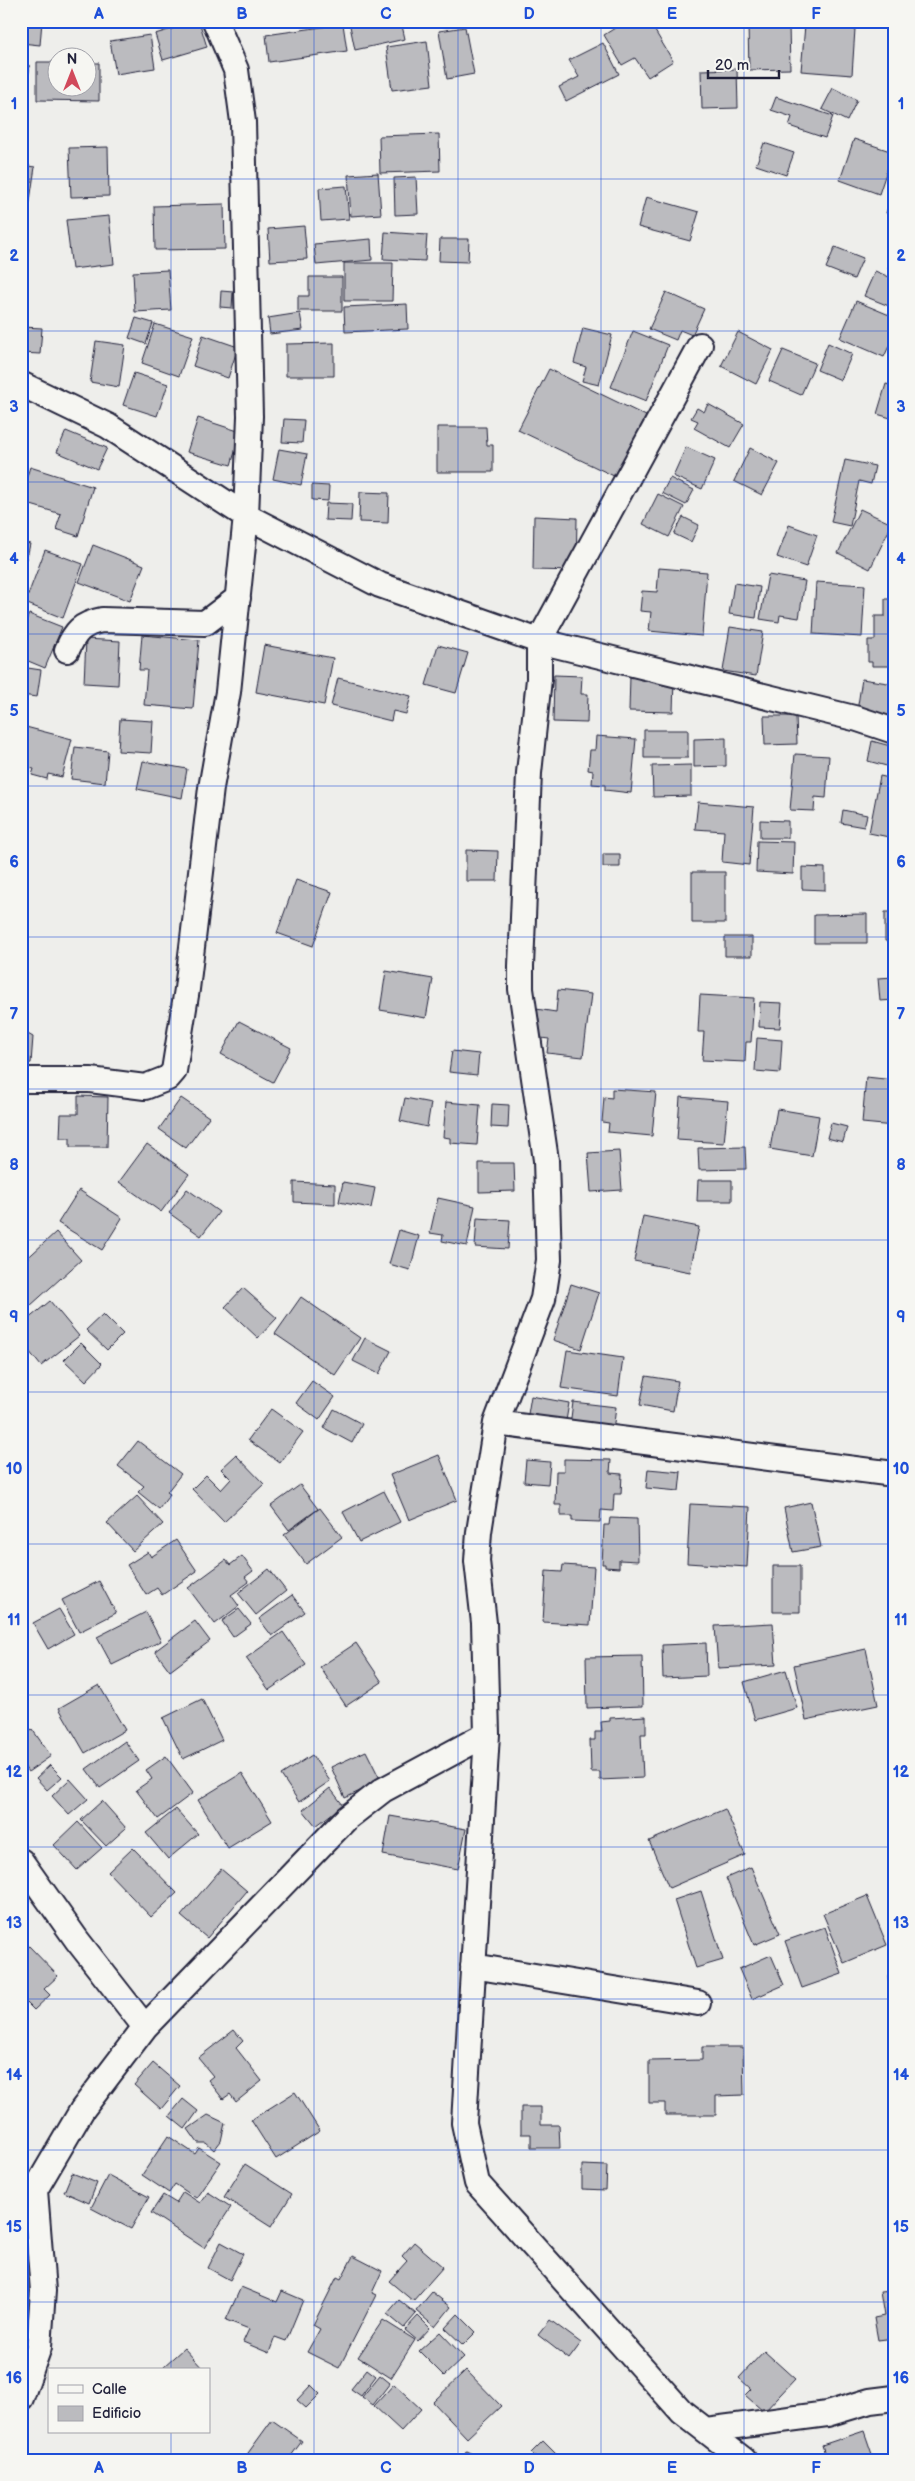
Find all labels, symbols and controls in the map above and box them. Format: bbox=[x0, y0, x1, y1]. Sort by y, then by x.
text: A bbox=[93, 5, 104, 24]
text: B bbox=[236, 5, 248, 24]
text: C bbox=[380, 5, 392, 24]
text: D bbox=[523, 5, 535, 24]
text: E bbox=[667, 5, 677, 24]
text: F bbox=[811, 5, 821, 24]
north arrow bbox=[48, 48, 98, 98]
scale bar bbox=[708, 48, 779, 80]
text: N bbox=[67, 51, 77, 68]
text: 20 m bbox=[715, 56, 749, 75]
text: 1 bbox=[11, 95, 17, 114]
text: 1 bbox=[898, 95, 904, 114]
text: 2 bbox=[9, 247, 19, 266]
text: 2 bbox=[896, 247, 906, 266]
text: 3 bbox=[9, 398, 19, 417]
text: 3 bbox=[896, 398, 906, 417]
text: 4 bbox=[9, 550, 19, 569]
text: 4 bbox=[896, 550, 906, 569]
text: 5 bbox=[9, 702, 19, 721]
text: 5 bbox=[896, 702, 906, 721]
text: 6 bbox=[9, 853, 19, 872]
text: 6 bbox=[896, 853, 906, 872]
text: 7 bbox=[10, 1005, 19, 1024]
text: 7 bbox=[897, 1005, 906, 1024]
text: 8 bbox=[9, 1156, 19, 1175]
text: 8 bbox=[896, 1156, 906, 1175]
text: 9 bbox=[9, 1308, 19, 1327]
text: 9 bbox=[896, 1308, 906, 1327]
text: 10 bbox=[6, 1460, 22, 1479]
text: 10 bbox=[893, 1460, 909, 1479]
text: 11 bbox=[7, 1611, 21, 1630]
text: 11 bbox=[894, 1611, 908, 1630]
text: 12 bbox=[6, 1763, 23, 1782]
text: 12 bbox=[893, 1763, 910, 1782]
text: 13 bbox=[6, 1914, 22, 1933]
text: 13 bbox=[893, 1914, 909, 1933]
text: 14 bbox=[6, 2066, 23, 2085]
text: 14 bbox=[893, 2066, 910, 2085]
text: 15 bbox=[6, 2218, 22, 2237]
text: 15 bbox=[893, 2218, 909, 2237]
legend bbox=[48, 2368, 210, 2434]
text: 16 bbox=[6, 2369, 23, 2388]
text: 16 bbox=[893, 2369, 910, 2388]
text: Calle bbox=[92, 2380, 127, 2399]
text: Edificio bbox=[92, 2404, 141, 2423]
text: A bbox=[93, 2459, 104, 2478]
text: B bbox=[236, 2459, 248, 2478]
text: C bbox=[380, 2459, 392, 2478]
text: D bbox=[523, 2459, 535, 2478]
text: E bbox=[667, 2459, 677, 2478]
text: F bbox=[811, 2459, 821, 2478]

